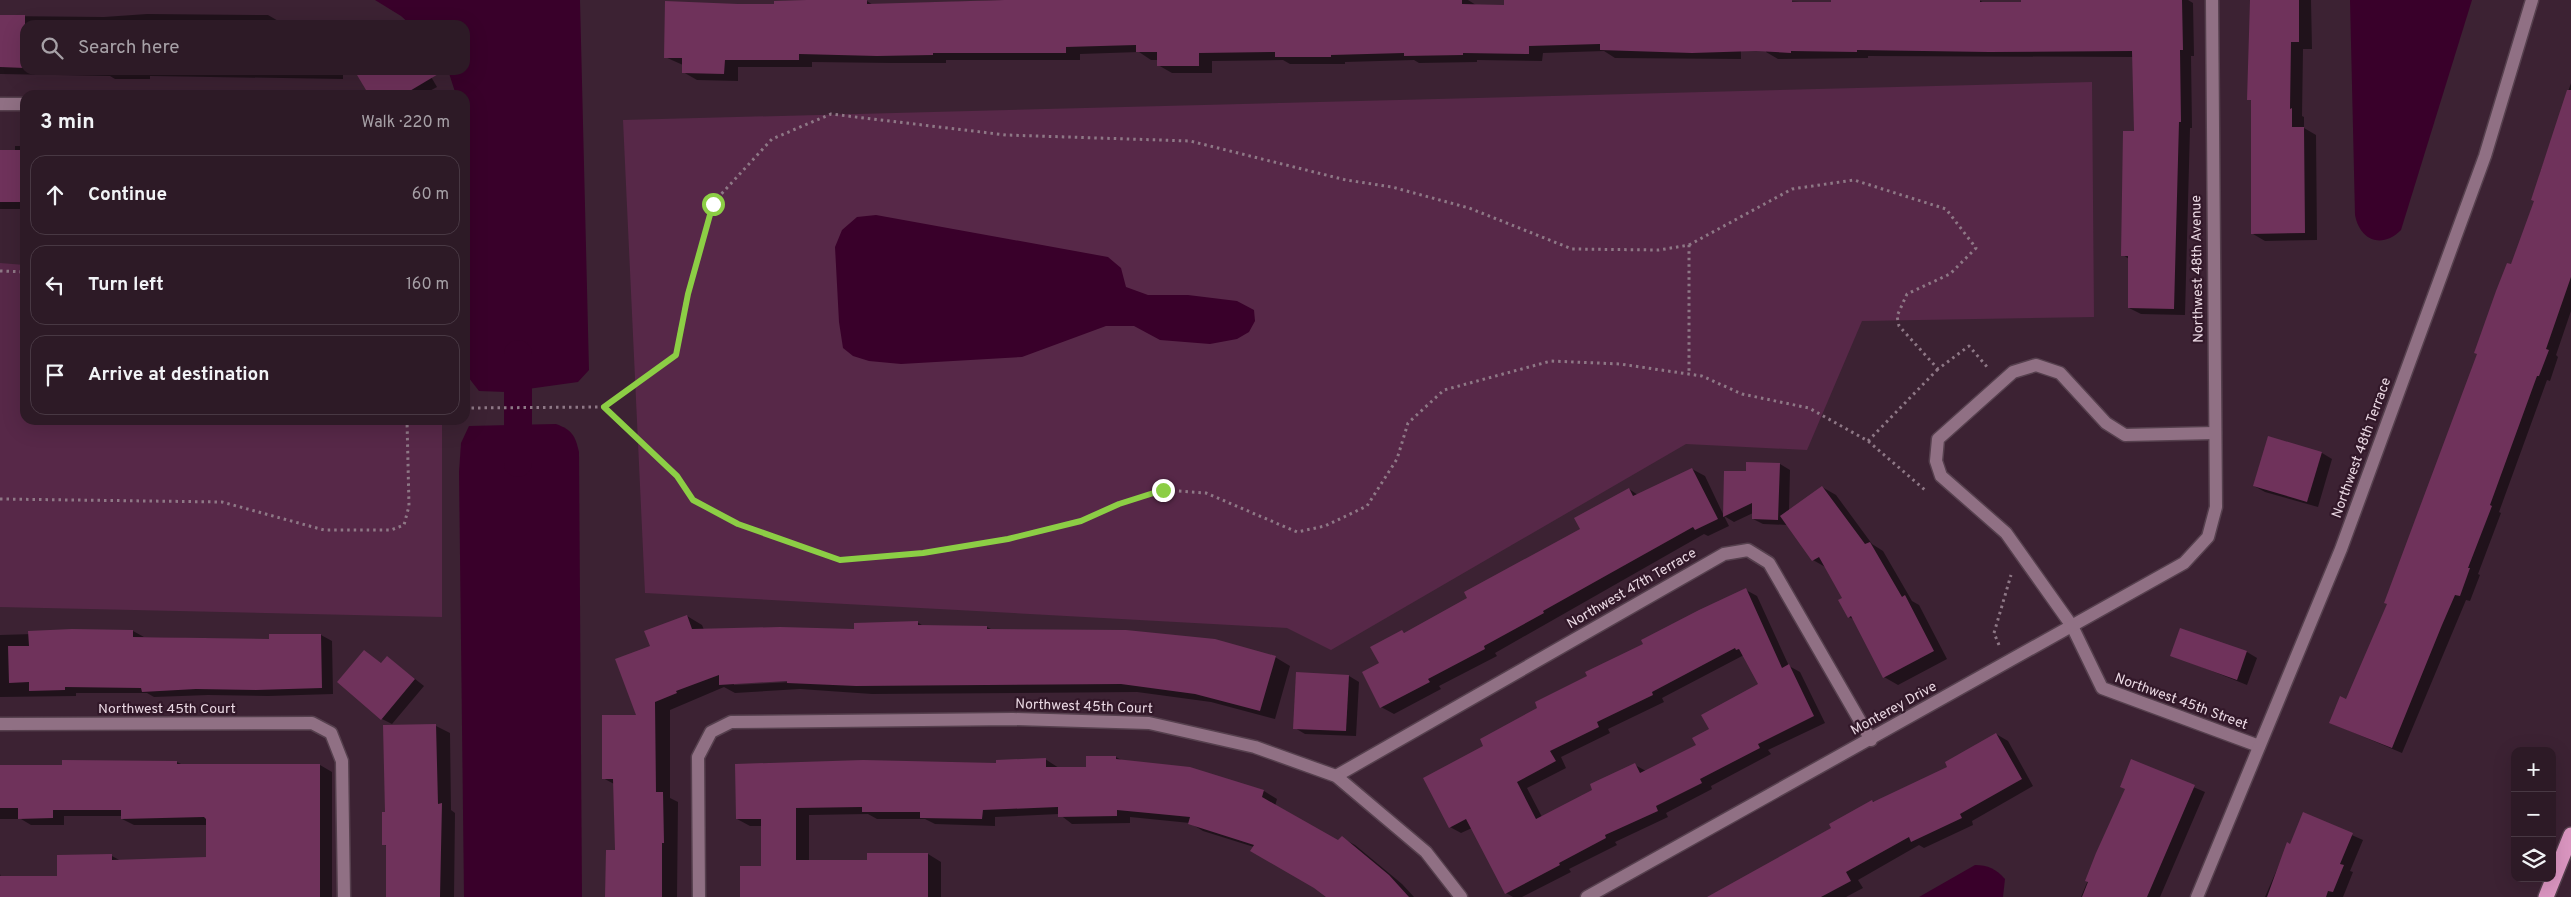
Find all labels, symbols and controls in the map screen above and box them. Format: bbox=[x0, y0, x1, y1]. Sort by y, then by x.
search box bbox=[20, 20, 470, 75]
icon: search bbox=[38, 34, 66, 62]
text: Search here bbox=[78, 36, 180, 60]
text: 3 min bbox=[40, 109, 95, 136]
text: Walk · 220 m bbox=[361, 113, 450, 133]
icon: ahead bbox=[41, 181, 69, 209]
text: Continue bbox=[88, 183, 167, 207]
text: 60 m bbox=[412, 185, 449, 205]
route start bbox=[702, 193, 725, 216]
street label: Northwest 48th Avenue bbox=[2188, 195, 2208, 343]
icon: left bbox=[41, 271, 69, 299]
text: Turn left bbox=[88, 273, 164, 297]
text: 160 m bbox=[406, 275, 449, 295]
icon: arrive bbox=[41, 361, 69, 389]
text: Arrive at destination bbox=[88, 363, 269, 387]
street label: Northwest 48th Terrace bbox=[2329, 375, 2395, 521]
route end bbox=[1152, 479, 1175, 502]
street label: Northwest 47th Terrace bbox=[1564, 545, 1700, 633]
street label: Northwest 45th Street bbox=[2112, 670, 2250, 734]
street label: Monterey Drive bbox=[1848, 678, 1940, 740]
street label: Northwest 45th Court bbox=[1015, 696, 1153, 718]
street label: Northwest 45th Court bbox=[98, 701, 236, 718]
map controls bbox=[2511, 747, 2556, 882]
button: + bbox=[2511, 747, 2556, 792]
button: − bbox=[2511, 792, 2556, 837]
button: layers bbox=[2511, 837, 2556, 882]

